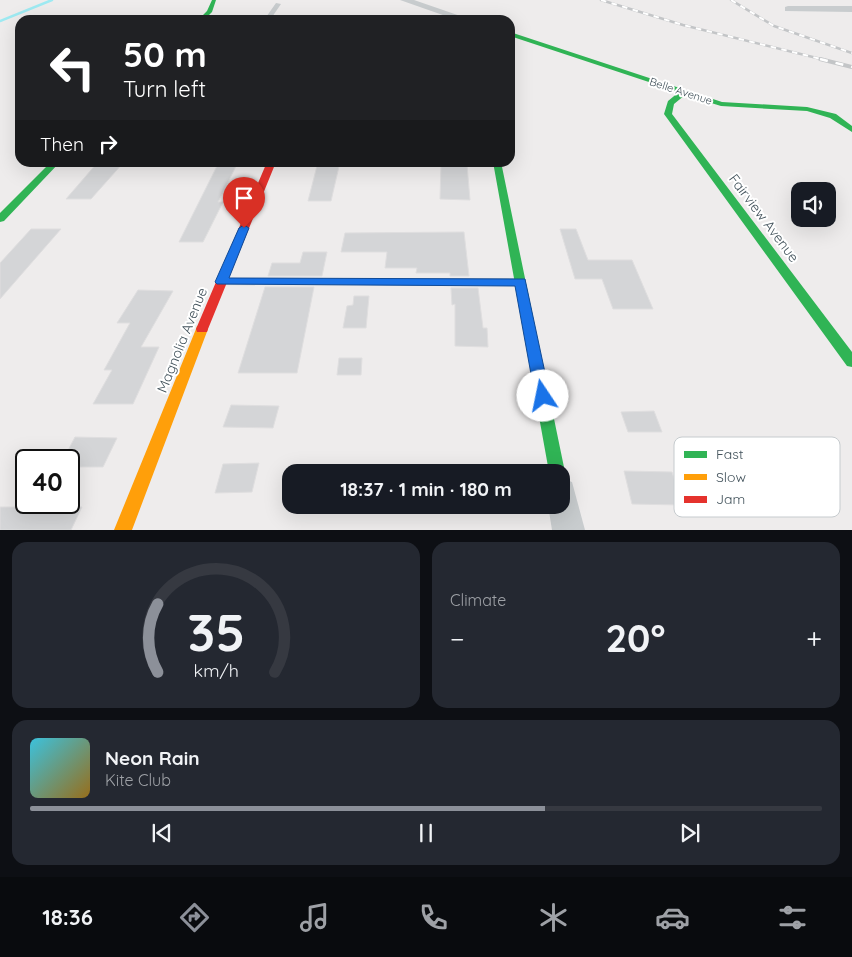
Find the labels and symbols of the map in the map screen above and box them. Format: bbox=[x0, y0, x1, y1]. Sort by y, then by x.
street label: Belle Avenue bbox=[648, 74, 714, 108]
street label: Fairview Avenue bbox=[725, 170, 803, 266]
pin bbox=[223, 177, 265, 228]
street label: Magnolia Avenue bbox=[153, 285, 211, 395]
position arrow bbox=[516, 369, 568, 421]
legend bbox=[674, 437, 840, 517]
text: Fast bbox=[716, 445, 744, 463]
speed limit sign: 40 bbox=[15, 449, 80, 514]
text: Slow bbox=[716, 468, 746, 486]
text: Jam bbox=[716, 490, 745, 508]

